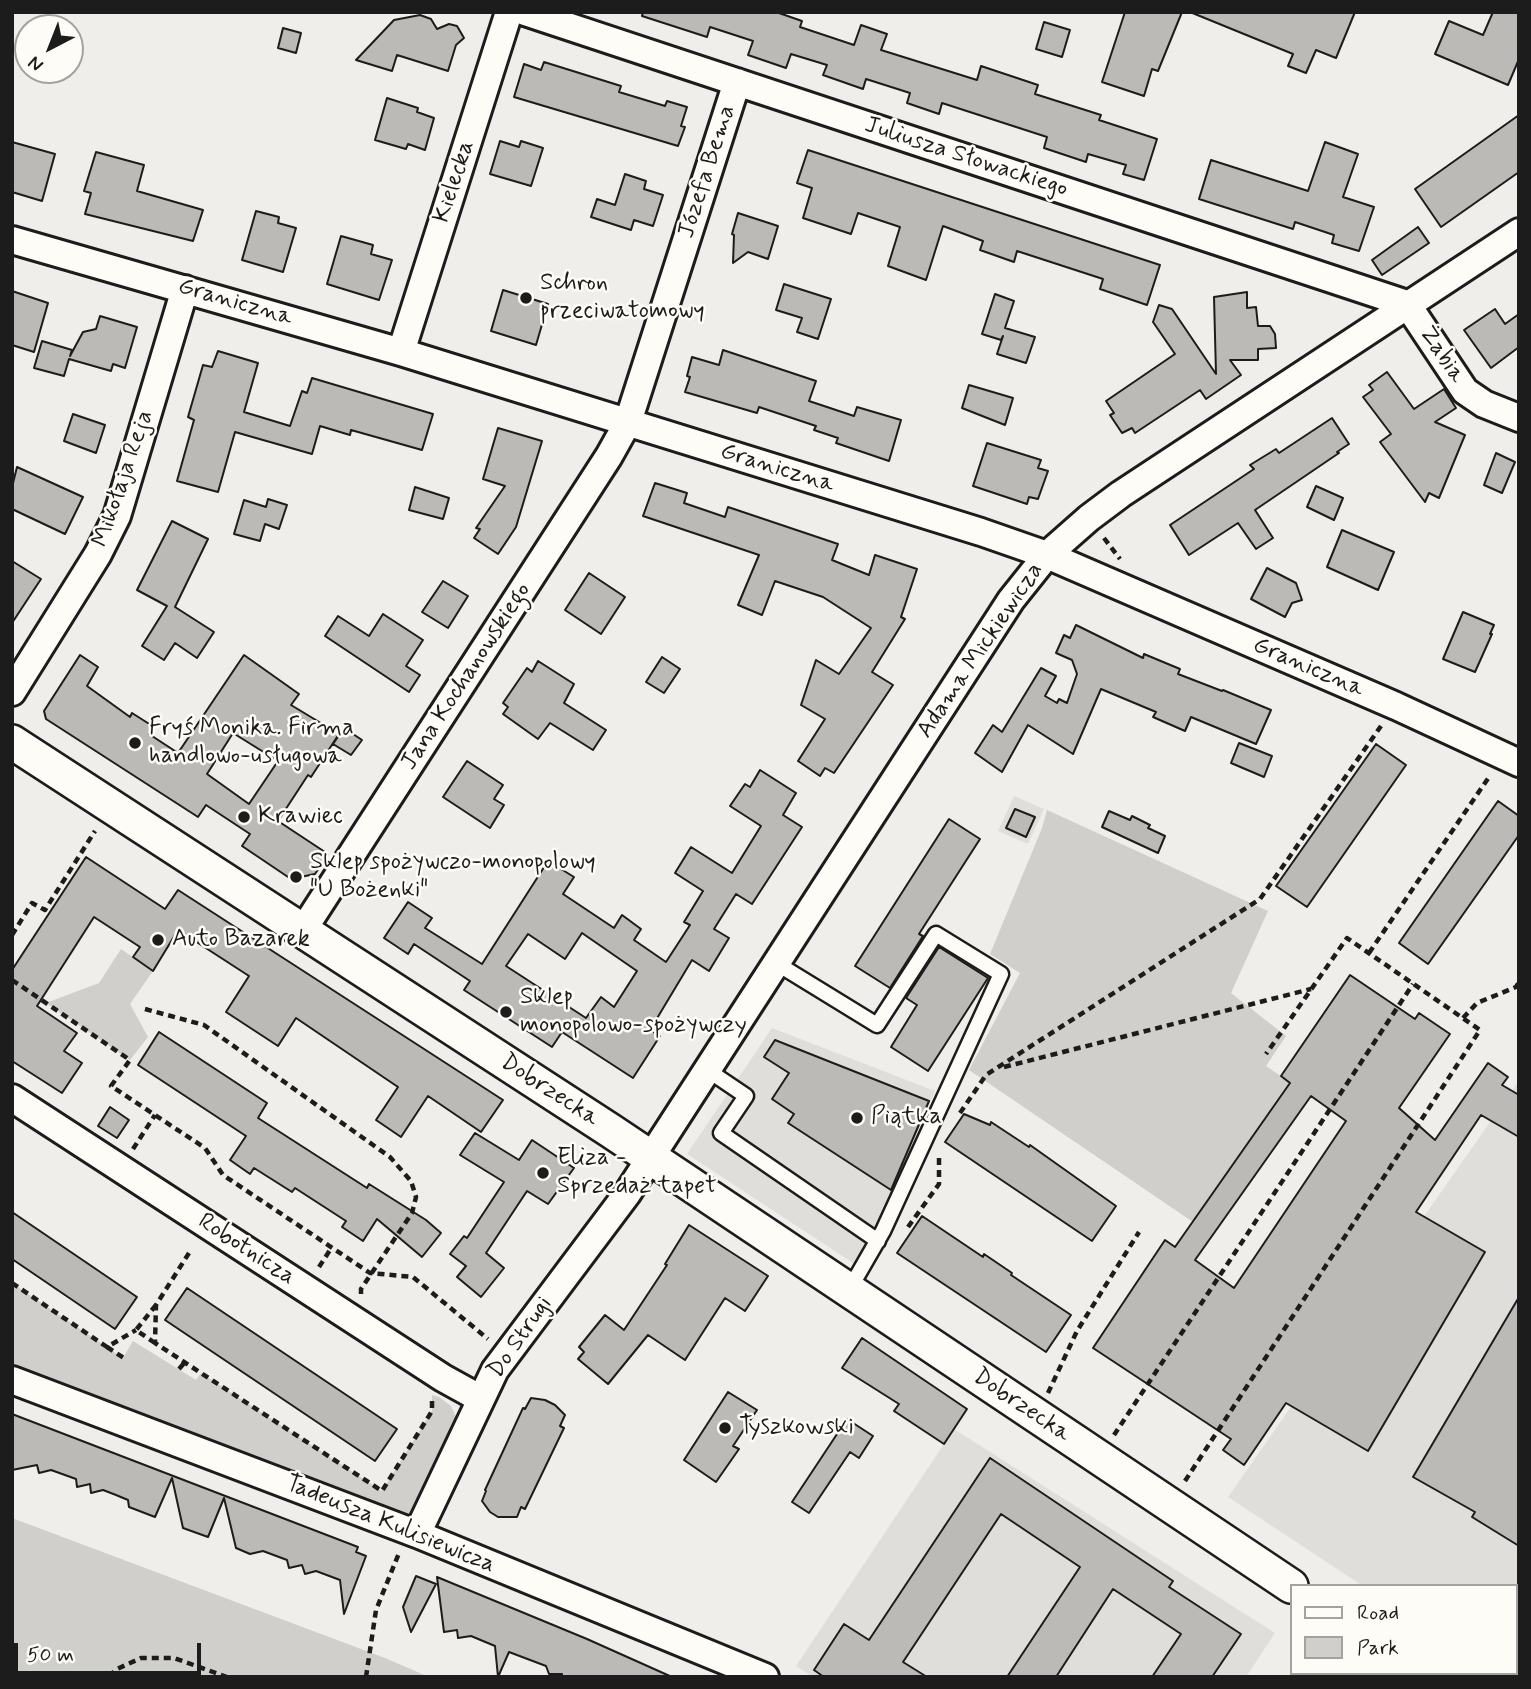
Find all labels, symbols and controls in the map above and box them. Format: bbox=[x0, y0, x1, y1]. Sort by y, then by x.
north arrow bbox=[14, 14, 84, 84]
text: N bbox=[23, 50, 49, 77]
street label: Józefa Bema bbox=[673, 102, 743, 242]
street label: Juliusza Słowackiego bbox=[861, 112, 1071, 204]
street label: Kielecka bbox=[428, 137, 482, 227]
place label: Schron przeciwatomowy bbox=[540, 270, 705, 326]
street label: Graniczna bbox=[174, 273, 296, 333]
marker: Schron przeciwatomowy bbox=[518, 290, 534, 306]
street label: Żabia bbox=[1412, 321, 1470, 389]
street label: Mikołaja Reja bbox=[87, 407, 161, 551]
street label: Graniczna bbox=[716, 438, 838, 500]
street label: Adama Mickiewicza bbox=[912, 558, 1050, 744]
street label: Jana Kochanowskiego bbox=[396, 578, 538, 776]
street label: Graniczna bbox=[1248, 632, 1368, 704]
place label: Fryś Monika. Firma handlowo-usługowa bbox=[149, 715, 354, 771]
marker: Fryś Monika. Firma handlowo-usługowa bbox=[127, 735, 143, 751]
place label: Krawiec bbox=[258, 803, 343, 831]
marker: Krawiec bbox=[236, 809, 252, 825]
place label: Sklep spożywczo-monopolowy "U Bożenki" bbox=[310, 849, 596, 905]
marker: Sklep spożywczo-monopolowy "U Bożenki" bbox=[288, 869, 304, 885]
place label: Auto Bazarek bbox=[172, 926, 310, 954]
marker: Auto Bazarek bbox=[150, 932, 166, 948]
place label: Sklep monopolowo-spożywczy bbox=[520, 984, 747, 1040]
marker: Sklep monopolowo-spożywczy bbox=[498, 1004, 514, 1020]
street label: Dobrzecka bbox=[494, 1049, 604, 1133]
place label: Piątka bbox=[871, 1104, 942, 1132]
marker: Piątka bbox=[849, 1110, 865, 1126]
place label: Eliza - Sprzedaż tapet bbox=[557, 1145, 716, 1201]
marker: Eliza - Sprzedaż tapet bbox=[535, 1165, 551, 1181]
street label: Robotnicza bbox=[192, 1208, 300, 1292]
street label: Do Strugi bbox=[482, 1291, 560, 1385]
street label: Dobrzecka bbox=[967, 1363, 1075, 1449]
place label: Tyszkowski bbox=[739, 1414, 854, 1442]
marker: Tyszkowski bbox=[717, 1420, 733, 1436]
street label: Tadeusza Kulisiewicza bbox=[281, 1470, 499, 1580]
legend bbox=[1290, 1584, 1517, 1675]
text: Road bbox=[1357, 1599, 1399, 1627]
scale bar bbox=[18, 1630, 205, 1674]
text: Park bbox=[1357, 1634, 1399, 1662]
text: 50 m bbox=[27, 1641, 74, 1669]

